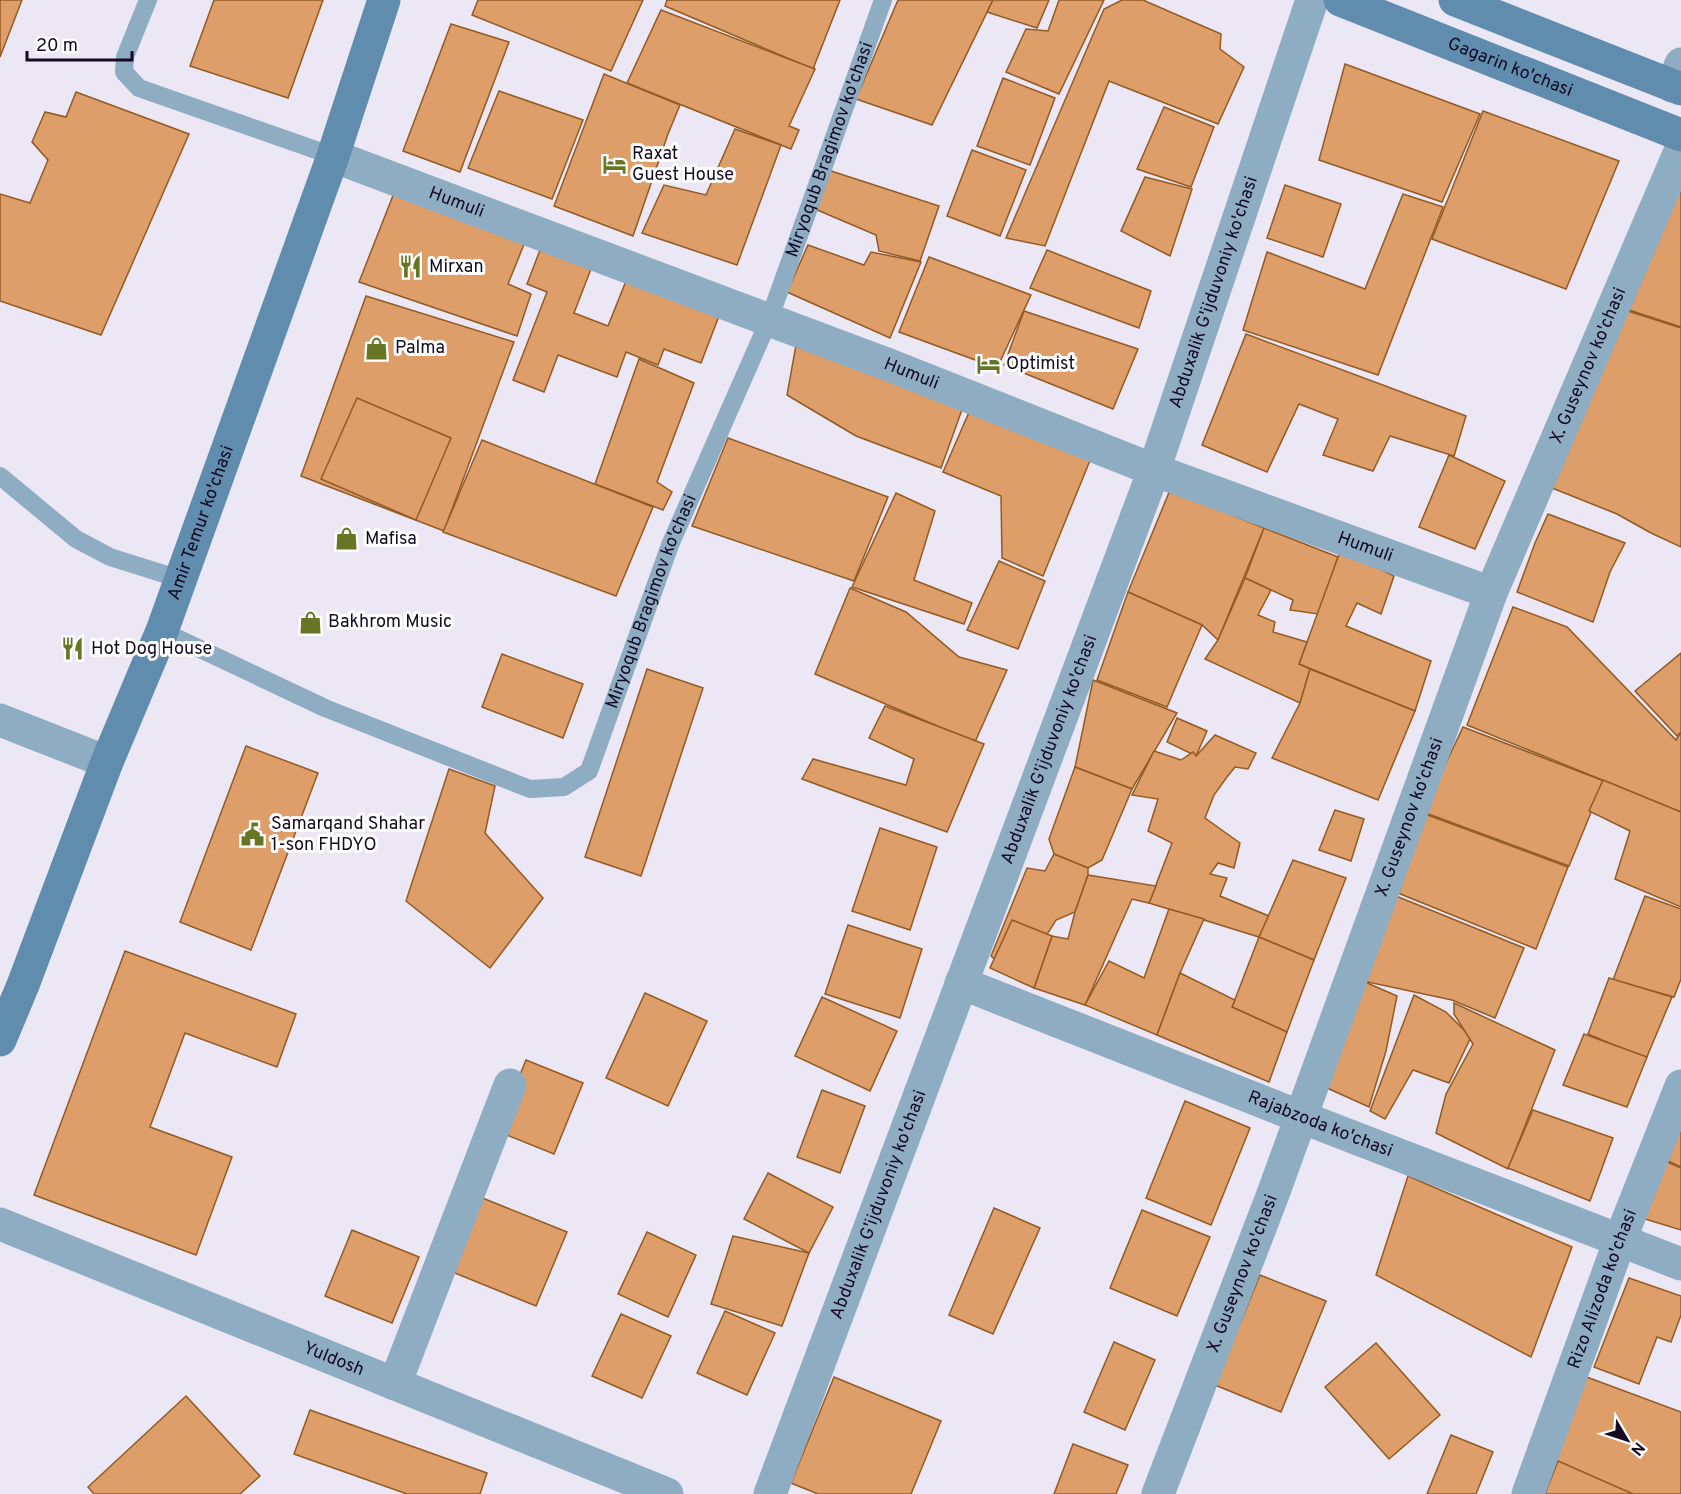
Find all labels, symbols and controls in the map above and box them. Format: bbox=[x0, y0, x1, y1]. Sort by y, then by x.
scale bar bbox=[27, 24, 132, 62]
street label: Gagarin ko'chasi bbox=[1444, 32, 1576, 102]
text: 20 m bbox=[36, 35, 78, 58]
street label: Miryoqub Bragimov ko'chasi bbox=[781, 39, 879, 261]
place label: Raxat Guest House bbox=[632, 143, 734, 187]
hotel icon: Raxat Guest House bbox=[601, 151, 627, 177]
street label: Abduxalik G'ijduvoniy ko'chasi bbox=[1164, 174, 1263, 411]
street label: Humuli bbox=[426, 182, 488, 223]
restaurant icon: Mirxan bbox=[398, 254, 424, 280]
place label: Mirxan bbox=[429, 256, 484, 279]
street label: X. Guseynov ko'chasi bbox=[1545, 284, 1632, 447]
shop icon: Palma bbox=[364, 335, 390, 361]
place label: Palma bbox=[395, 337, 445, 360]
hotel icon: Optimist bbox=[975, 351, 1001, 377]
street label: Humuli bbox=[880, 353, 942, 395]
place label: Optimist bbox=[1006, 353, 1075, 376]
street label: Amir Temur ko'chasi bbox=[163, 442, 239, 603]
street label: Miryoqub Bragimov ko'chasi bbox=[601, 491, 702, 712]
shop icon: Mafisa bbox=[334, 526, 360, 552]
street label: Humuli bbox=[1334, 526, 1396, 568]
place label: Mafisa bbox=[365, 528, 417, 551]
shop icon: Bakhrom Music bbox=[297, 609, 323, 635]
place label: Bakhrom Music bbox=[328, 611, 452, 634]
street label: Abduxalik G'ijduvoniy ko'chasi bbox=[996, 632, 1103, 867]
restaurant icon: Hot Dog House bbox=[60, 636, 86, 662]
place label: Hot Dog House bbox=[91, 638, 212, 661]
street label: X. Guseynov ko'chasi bbox=[1370, 735, 1449, 900]
place label: Samarqand Shahar 1-son FHDYO bbox=[271, 813, 425, 857]
public building icon: Samarqand Shahar 1-son FHDYO bbox=[240, 821, 266, 847]
street label: Rajabzoda ko'chasi bbox=[1244, 1086, 1396, 1163]
street label: Abduxalik G'ijduvoniy ko'chasi bbox=[825, 1087, 932, 1323]
street label: X. Guseynov ko'chasi bbox=[1202, 1191, 1283, 1356]
street label: Rizo Alizoda ko'chasi bbox=[1563, 1206, 1642, 1372]
street label: Yuldosh bbox=[300, 1336, 368, 1382]
north arrow bbox=[1597, 1410, 1657, 1470]
text: N bbox=[1626, 1437, 1648, 1459]

